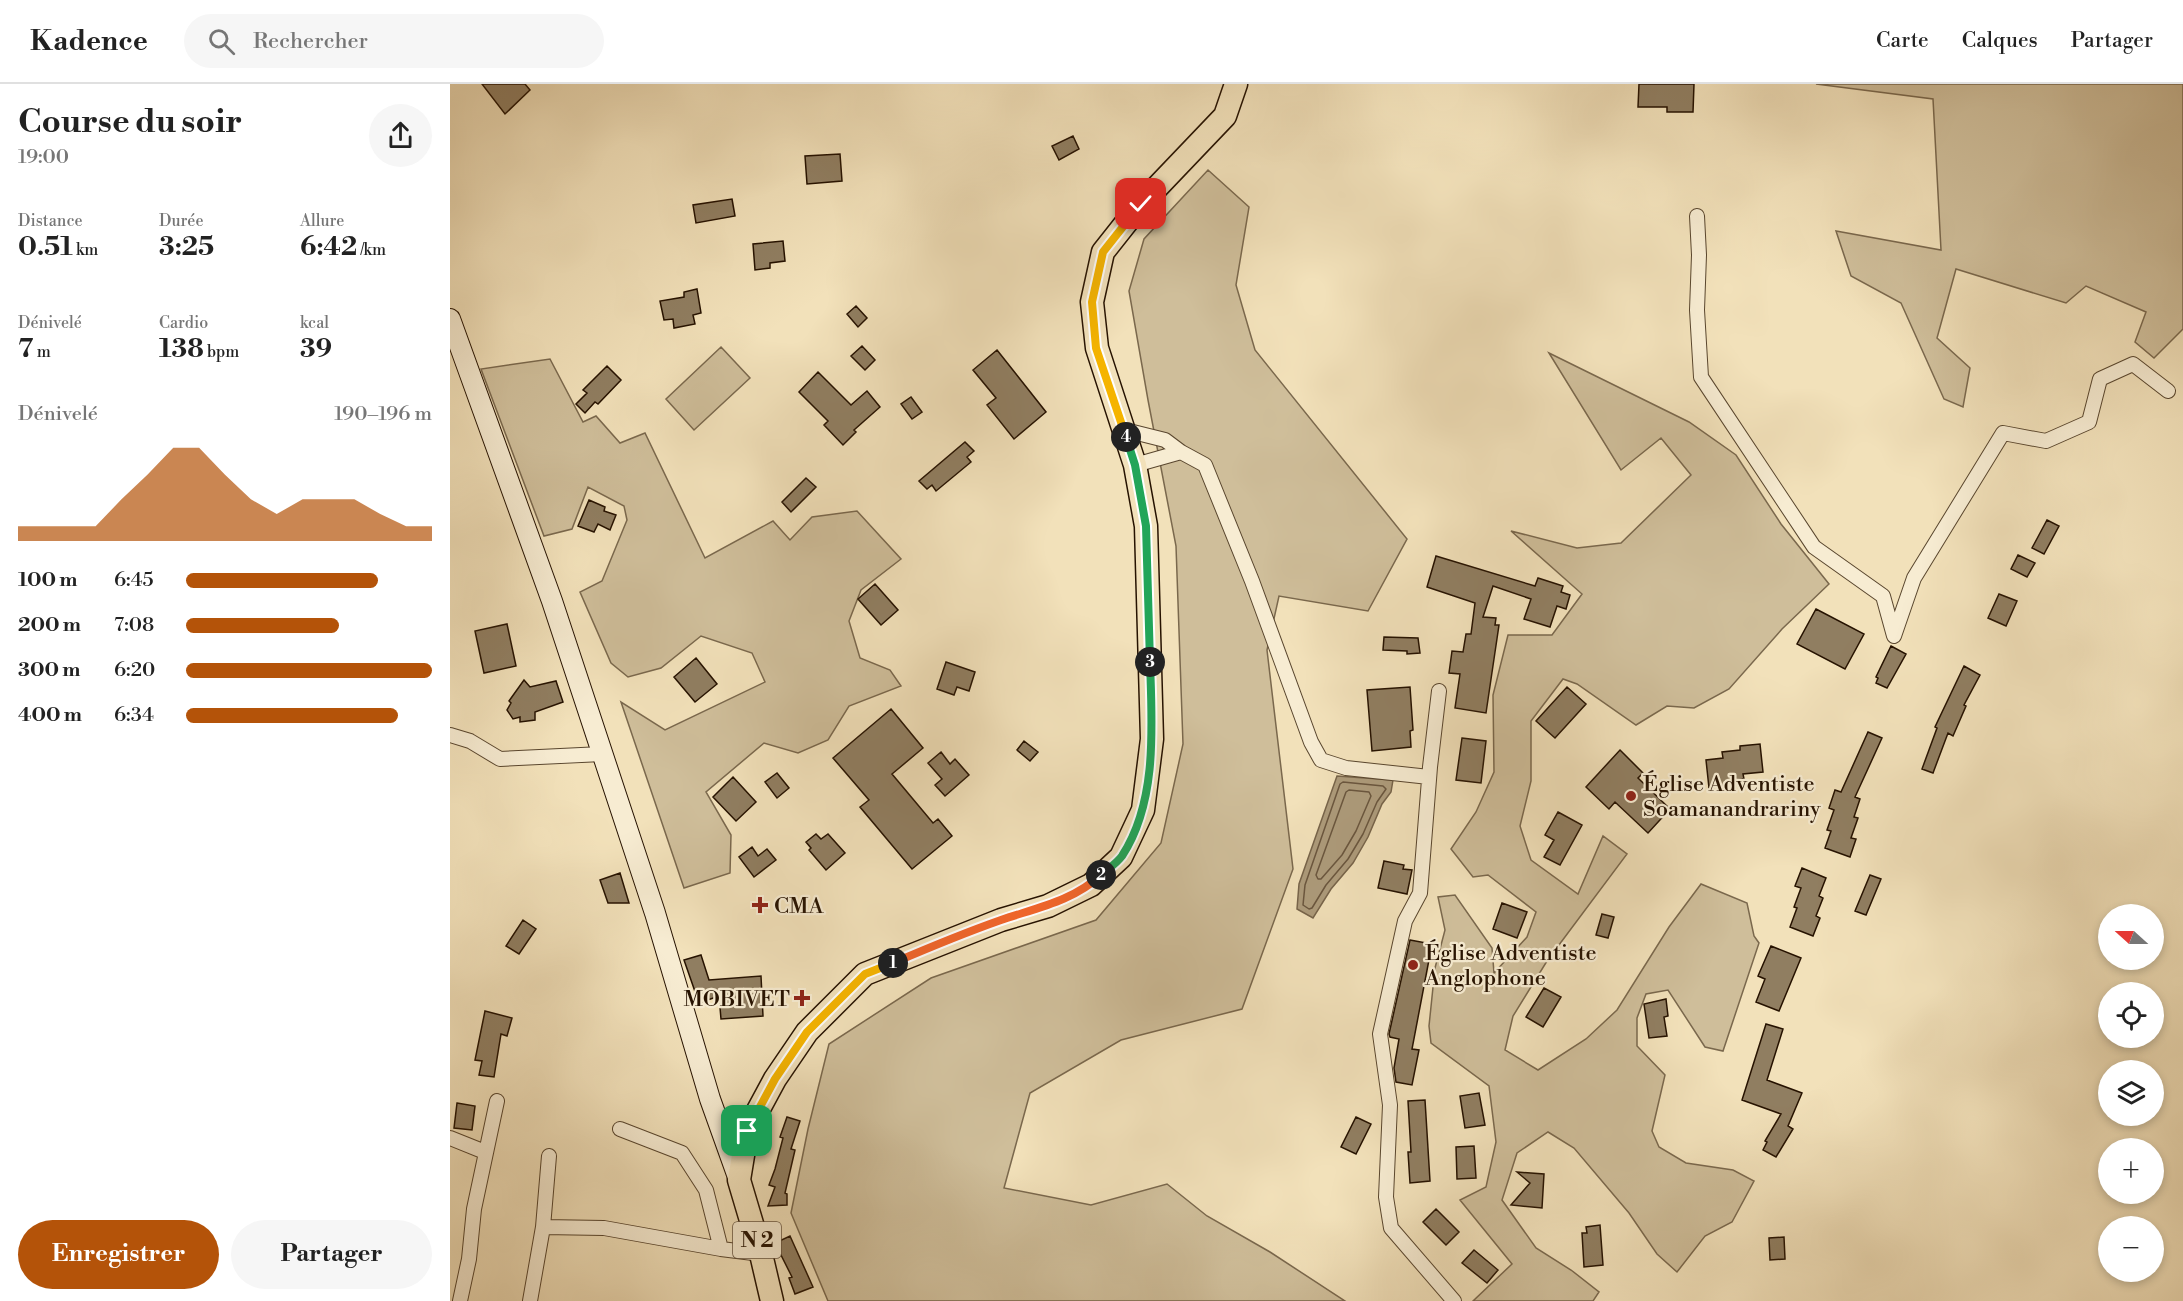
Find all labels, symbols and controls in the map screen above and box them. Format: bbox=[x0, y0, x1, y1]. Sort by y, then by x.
search box bbox=[184, 14, 604, 68]
text: Kadence bbox=[30, 24, 148, 59]
icon: search bbox=[205, 25, 238, 58]
text: Rechercher bbox=[253, 28, 368, 55]
text: Carte bbox=[1876, 28, 1929, 54]
text: Calques bbox=[1962, 28, 2038, 54]
text: Partager bbox=[2071, 28, 2153, 54]
text: Course du soir bbox=[18, 102, 242, 143]
button: share bbox=[369, 104, 432, 167]
text: 19:00 bbox=[18, 145, 69, 170]
pin bbox=[1115, 178, 1166, 229]
icon: check bbox=[1124, 187, 1157, 220]
text: Distance bbox=[18, 211, 83, 231]
text: Durée bbox=[159, 211, 204, 231]
text: Allure bbox=[300, 211, 344, 231]
text: 0.51 bbox=[18, 231, 73, 263]
text: 3:25 bbox=[159, 231, 214, 263]
text: 6:42 bbox=[300, 231, 357, 263]
text: km bbox=[73, 240, 98, 260]
text: /km bbox=[357, 240, 386, 260]
text: Dénivelé bbox=[18, 313, 82, 333]
text: Cardio bbox=[159, 313, 208, 333]
text: kcal bbox=[300, 313, 329, 333]
text: 7 bbox=[18, 333, 33, 365]
text: 138 bbox=[159, 333, 204, 365]
text: 39 bbox=[300, 333, 332, 365]
text: m bbox=[33, 342, 51, 362]
text: bpm bbox=[204, 342, 239, 362]
text: Dénivelé bbox=[18, 402, 98, 427]
text: 190–196 m bbox=[334, 402, 432, 427]
pin: 4 bbox=[1111, 422, 1141, 452]
text: 4 bbox=[1121, 427, 1131, 447]
text: 100 m bbox=[18, 568, 77, 593]
text: 6:45 bbox=[114, 568, 154, 593]
text: 200 m bbox=[18, 613, 81, 638]
text: 7:08 bbox=[114, 613, 154, 638]
pin: 3 bbox=[1135, 647, 1165, 677]
text: 3 bbox=[1145, 652, 1155, 672]
text: 300 m bbox=[18, 658, 81, 683]
text: 6:20 bbox=[114, 658, 155, 683]
text: 400 m bbox=[18, 703, 82, 728]
text: 6:34 bbox=[114, 703, 154, 728]
place label: Église Adventiste Soamanandrariny bbox=[1643, 770, 1821, 823]
marker: Église Adventiste Soamanandrariny bbox=[1624, 789, 1638, 803]
pin: 2 bbox=[1086, 860, 1116, 890]
text: 2 bbox=[1096, 865, 1106, 885]
place label: CMA bbox=[774, 893, 825, 920]
marker: CMA bbox=[751, 896, 769, 914]
north arrow bbox=[2098, 904, 2164, 970]
map controls bbox=[2098, 904, 2164, 1282]
place label: Église Adventiste Anglophone bbox=[1424, 939, 1597, 992]
pin: 1 bbox=[878, 948, 908, 978]
text: 1 bbox=[889, 953, 897, 973]
marker: Église Adventiste Anglophone bbox=[1406, 958, 1420, 972]
button: locate bbox=[2098, 982, 2164, 1048]
place label: MOBIVET bbox=[683, 986, 790, 1013]
marker: MOBIVET bbox=[795, 991, 809, 1005]
button: layers bbox=[2098, 1060, 2164, 1126]
pin bbox=[721, 1105, 772, 1156]
icon: arrive bbox=[730, 1114, 763, 1147]
button: + bbox=[2098, 1138, 2164, 1204]
button: − bbox=[2098, 1216, 2164, 1282]
button: Enregistrer bbox=[18, 1220, 219, 1289]
button: Partager bbox=[231, 1220, 432, 1289]
road number: N 2 bbox=[733, 1222, 781, 1258]

